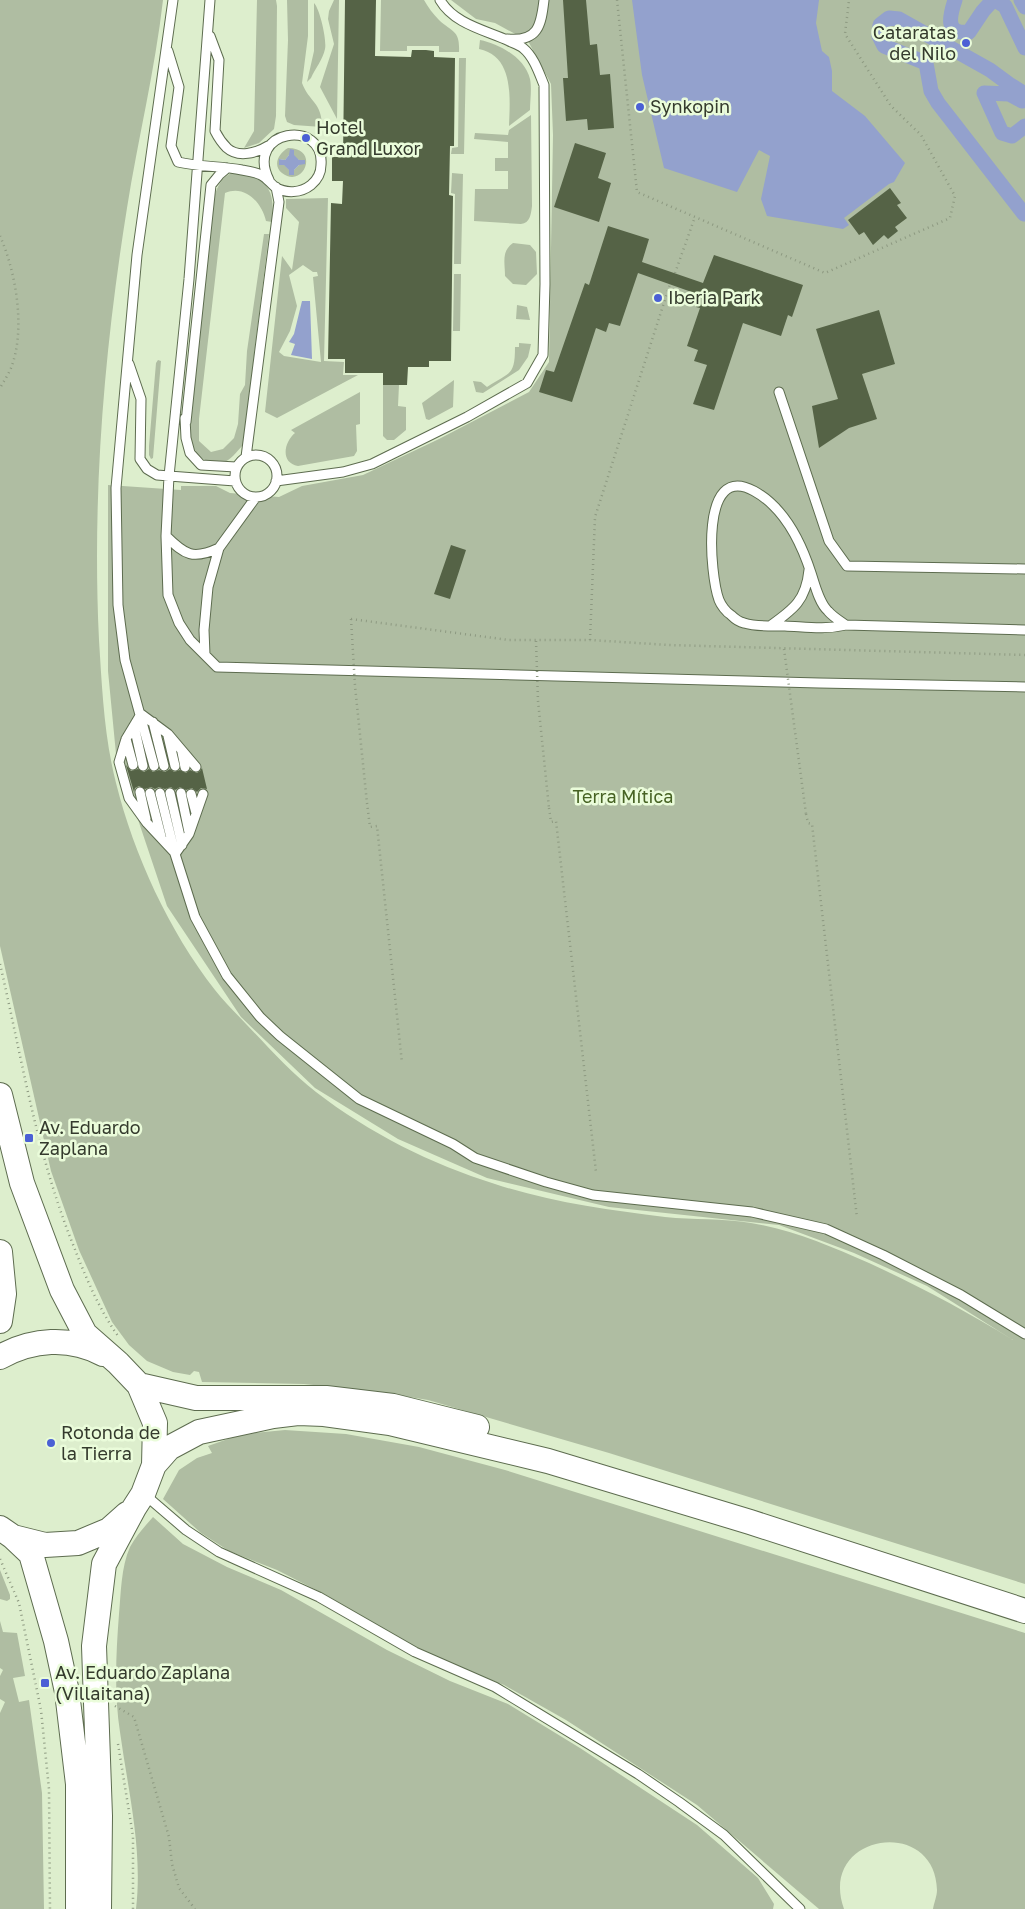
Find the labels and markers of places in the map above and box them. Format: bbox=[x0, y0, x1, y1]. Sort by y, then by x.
place label: Cataratas del Nilo bbox=[873, 21, 956, 64]
marker: Cataratas del Nilo bbox=[960, 37, 972, 49]
place label: Synkopin bbox=[650, 95, 730, 117]
marker: Synkopin bbox=[634, 101, 646, 113]
place label: Hotel Grand Luxor bbox=[316, 116, 421, 159]
marker: Hotel Grand Luxor bbox=[300, 132, 312, 144]
place label: Iberia Park bbox=[668, 286, 761, 308]
marker: Iberia Park bbox=[652, 292, 664, 304]
place label: Av. Eduardo Zaplana bbox=[39, 1116, 141, 1159]
marker: Av. Eduardo Zaplana bbox=[23, 1132, 35, 1144]
place label: Rotonda de la Tierra bbox=[61, 1421, 160, 1464]
marker: Rotonda de la Tierra bbox=[45, 1437, 57, 1449]
place label: Av. Eduardo Zaplana (Villaitana) bbox=[55, 1661, 230, 1704]
marker: Av. Eduardo Zaplana (Villaitana) bbox=[39, 1677, 51, 1689]

